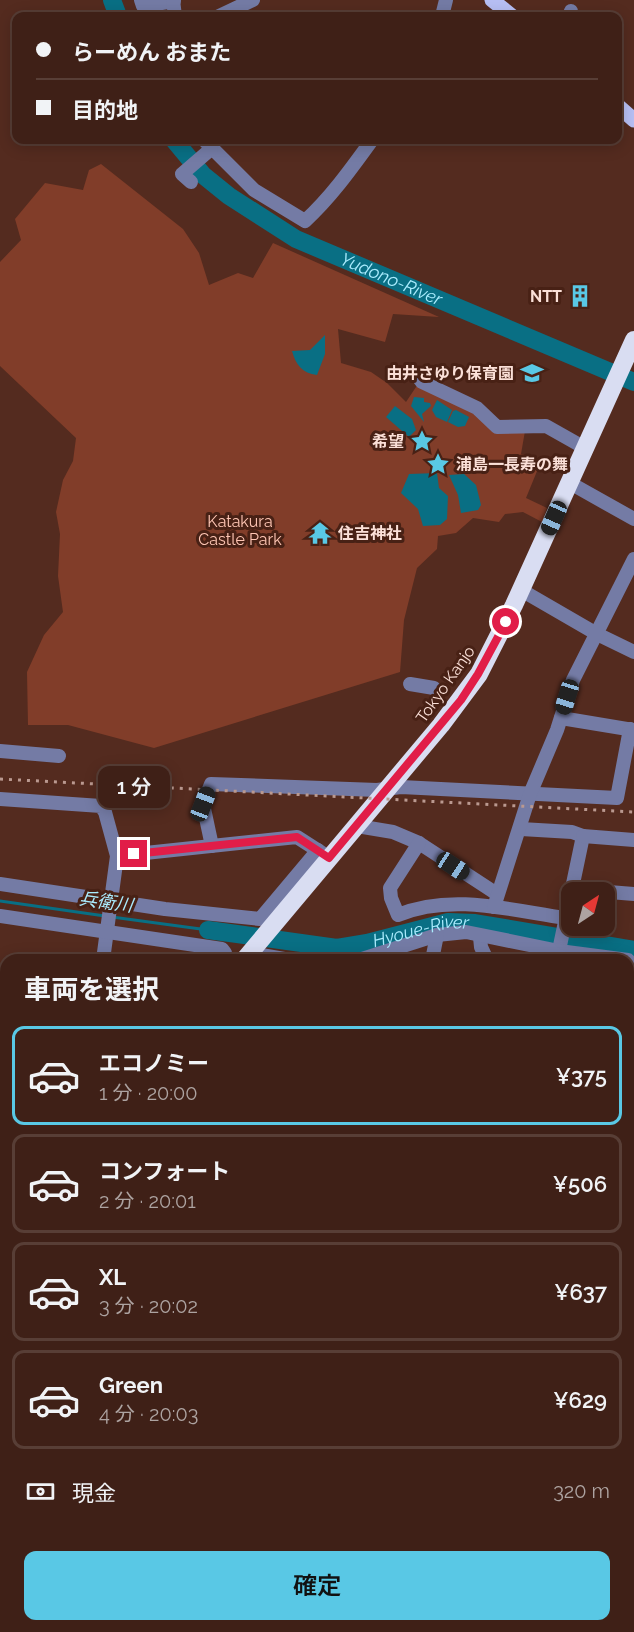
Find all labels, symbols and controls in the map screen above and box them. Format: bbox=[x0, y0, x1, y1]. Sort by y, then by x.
text: らーめん おまた bbox=[72, 39, 231, 65]
text: 目的地 bbox=[72, 97, 138, 123]
water label: Yudono-River bbox=[337, 248, 446, 310]
building icon: NTT bbox=[567, 283, 593, 309]
place label: NTT bbox=[530, 287, 562, 306]
school or university icon: 由井さゆり保育園 bbox=[519, 360, 545, 386]
place label: 由井さゆり保育園 bbox=[386, 364, 514, 383]
place icon: 希望 bbox=[409, 428, 435, 454]
place label: 希望 bbox=[372, 432, 404, 451]
place icon: 浦島一長寿の舞 bbox=[425, 451, 451, 477]
place label: 浦島一長寿の舞 bbox=[456, 455, 568, 474]
car bbox=[538, 498, 570, 538]
park label: Katakura Castle Park bbox=[198, 512, 282, 549]
temple icon: 住吉神社 bbox=[307, 520, 333, 546]
place label: 住吉神社 bbox=[337, 524, 402, 543]
route start bbox=[492, 608, 519, 635]
street label: Tokyo Kanjo bbox=[412, 642, 479, 726]
car bbox=[553, 677, 581, 717]
callout: 1 分 bbox=[98, 767, 170, 809]
text: 1 分 bbox=[117, 775, 151, 799]
car bbox=[188, 784, 218, 824]
route end bbox=[120, 840, 147, 867]
car bbox=[433, 849, 473, 883]
north arrow bbox=[561, 882, 615, 936]
map controls bbox=[561, 882, 615, 936]
water label: 兵衛川 bbox=[78, 887, 136, 916]
water label: Hyoue-River bbox=[370, 911, 470, 951]
text: 車両を選択 bbox=[24, 974, 159, 1005]
icon: car bbox=[27, 1049, 81, 1103]
text: エコノミー bbox=[99, 1050, 209, 1076]
text: ¥375 bbox=[556, 1063, 607, 1089]
text: 1 分 · 20:00 bbox=[99, 1081, 198, 1105]
icon: car bbox=[27, 1157, 81, 1211]
text: コンフォート bbox=[99, 1158, 230, 1184]
text: ¥506 bbox=[553, 1171, 607, 1197]
text: 2 分 · 20:01 bbox=[99, 1189, 196, 1213]
text: XL bbox=[99, 1264, 126, 1290]
icon: car bbox=[27, 1265, 81, 1319]
text: ¥637 bbox=[554, 1279, 607, 1305]
text: 3 分 · 20:02 bbox=[99, 1294, 198, 1318]
text: Green bbox=[99, 1372, 163, 1398]
icon: car bbox=[27, 1373, 81, 1427]
text: ¥629 bbox=[553, 1387, 607, 1413]
text: 4 分 · 20:03 bbox=[99, 1402, 198, 1426]
icon: cash bbox=[24, 1475, 57, 1508]
text: 320 m bbox=[553, 1479, 610, 1503]
text: 現金 bbox=[72, 1480, 116, 1506]
button: 確定 bbox=[24, 1551, 610, 1620]

